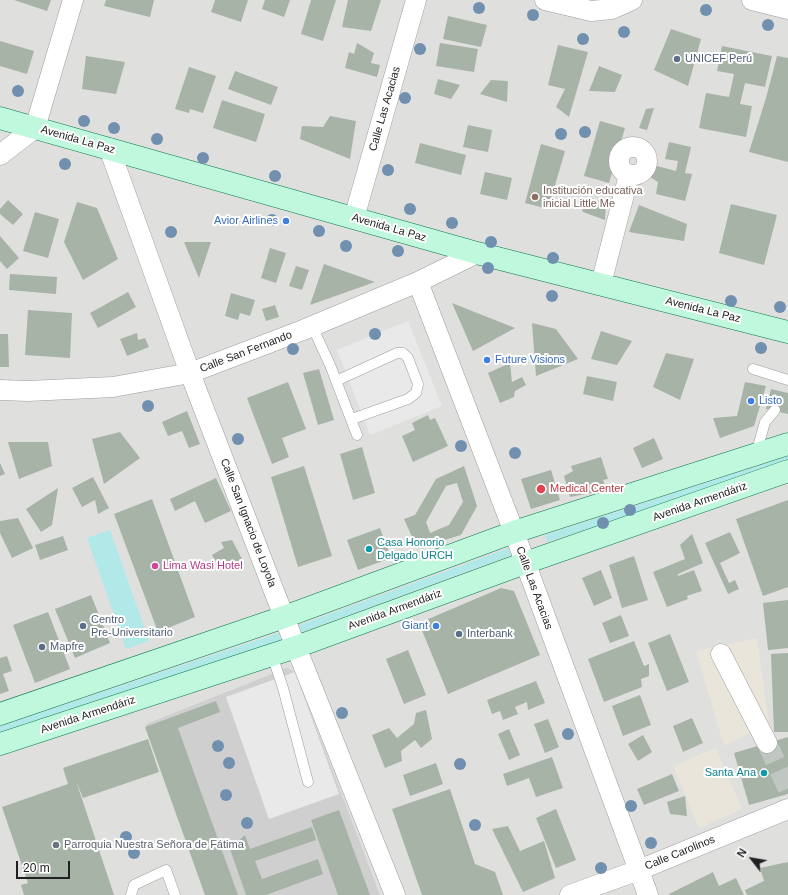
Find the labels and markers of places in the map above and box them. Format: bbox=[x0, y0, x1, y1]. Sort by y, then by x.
place label: UNICEF Perú bbox=[685, 52, 752, 66]
marker: UNICEF Perú bbox=[672, 54, 682, 64]
place label: Institución educativa inicial Little Me bbox=[543, 184, 643, 210]
marker: Institución educativa inicial Little Me bbox=[530, 192, 540, 202]
place label: Avior Airlines bbox=[214, 214, 278, 228]
marker: Avior Airlines bbox=[281, 216, 291, 226]
place label: Future Visions bbox=[495, 353, 565, 367]
marker: Future Visions bbox=[482, 355, 492, 365]
place label: Listo bbox=[759, 394, 782, 408]
marker: Listo bbox=[746, 396, 756, 406]
place label: Medical Center bbox=[550, 482, 624, 496]
marker: Medical Center bbox=[535, 483, 547, 495]
place label: Casa Honorio Delgado URCH bbox=[377, 536, 453, 562]
marker: Casa Honorio Delgado URCH bbox=[364, 544, 374, 554]
place label: Lima Wasi Hotel bbox=[163, 559, 243, 573]
marker: Lima Wasi Hotel bbox=[150, 561, 160, 571]
place label: Centro Pre-Universitario bbox=[91, 613, 173, 639]
place label: Giant bbox=[402, 619, 428, 633]
marker: Centro Pre-Universitario bbox=[78, 621, 88, 631]
marker: Giant bbox=[431, 621, 441, 631]
place label: Interbank bbox=[467, 627, 513, 641]
marker: Interbank bbox=[454, 629, 464, 639]
place label: Mapfre bbox=[50, 640, 84, 654]
marker: Mapfre bbox=[37, 642, 47, 652]
place label: Santa Ana bbox=[705, 766, 756, 780]
marker: Santa Ana bbox=[759, 768, 769, 778]
place label: Parroquia Nuestra Señora de Fátima bbox=[64, 838, 244, 852]
marker: Parroquia Nuestra Señora de Fátima bbox=[51, 840, 61, 850]

